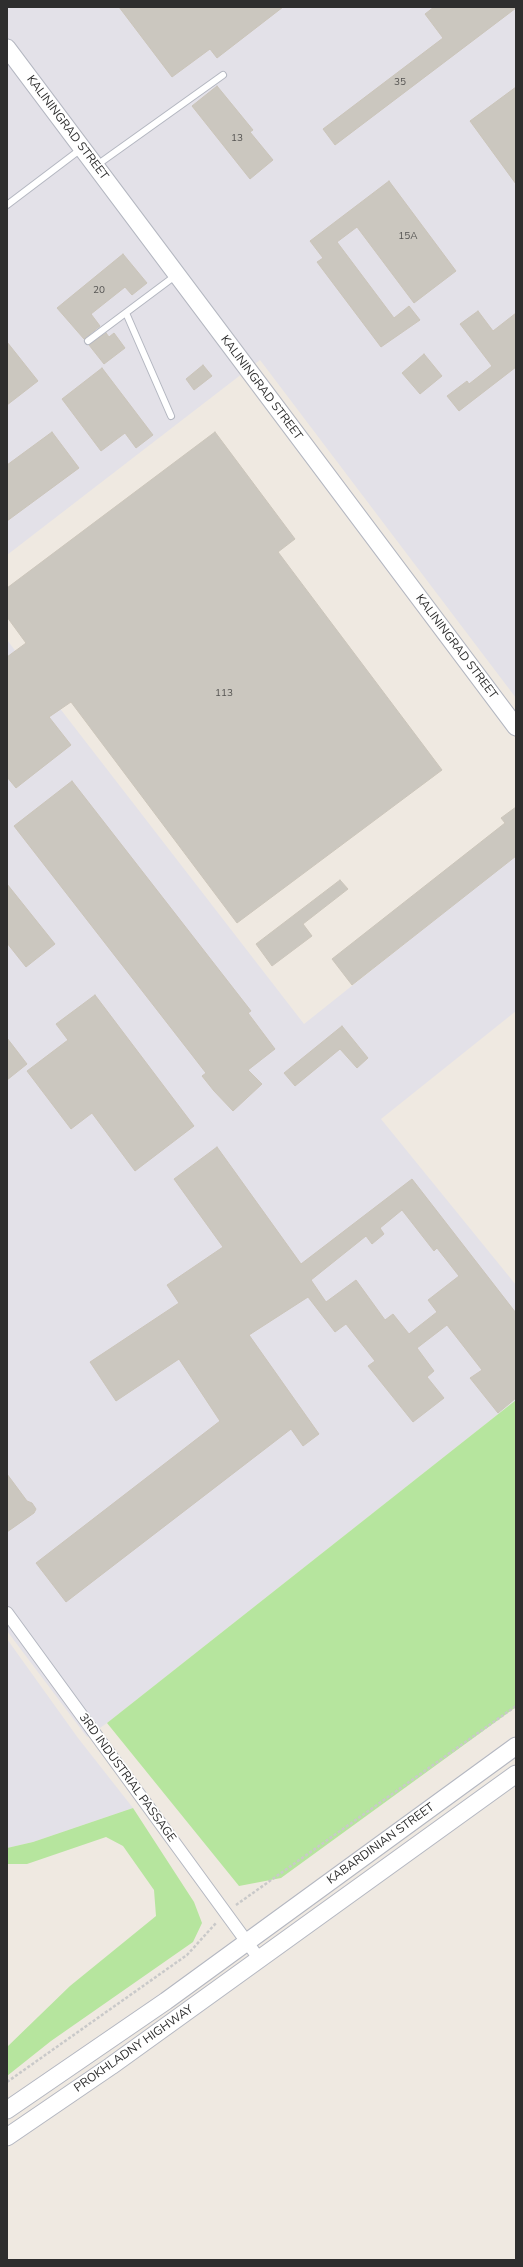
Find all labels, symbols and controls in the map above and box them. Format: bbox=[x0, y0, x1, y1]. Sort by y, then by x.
street label: KALININGRAD STREET bbox=[23, 73, 111, 183]
house number: 35 bbox=[394, 77, 406, 89]
house number: 13 bbox=[231, 133, 243, 145]
house number: 15А bbox=[398, 231, 418, 243]
house number: 20 bbox=[93, 285, 105, 297]
street label: KALININGRAD STREET bbox=[217, 333, 305, 443]
street label: KALININGRAD STREET bbox=[412, 592, 500, 702]
house number: 113 bbox=[215, 688, 233, 700]
street label: 3RD INDUSTRIAL PASSAGE bbox=[76, 1711, 178, 1845]
street label: KABARDINIAN STREET bbox=[325, 1800, 437, 1888]
street label: PROKHLADNY HIGHWAY bbox=[72, 2002, 196, 2096]

